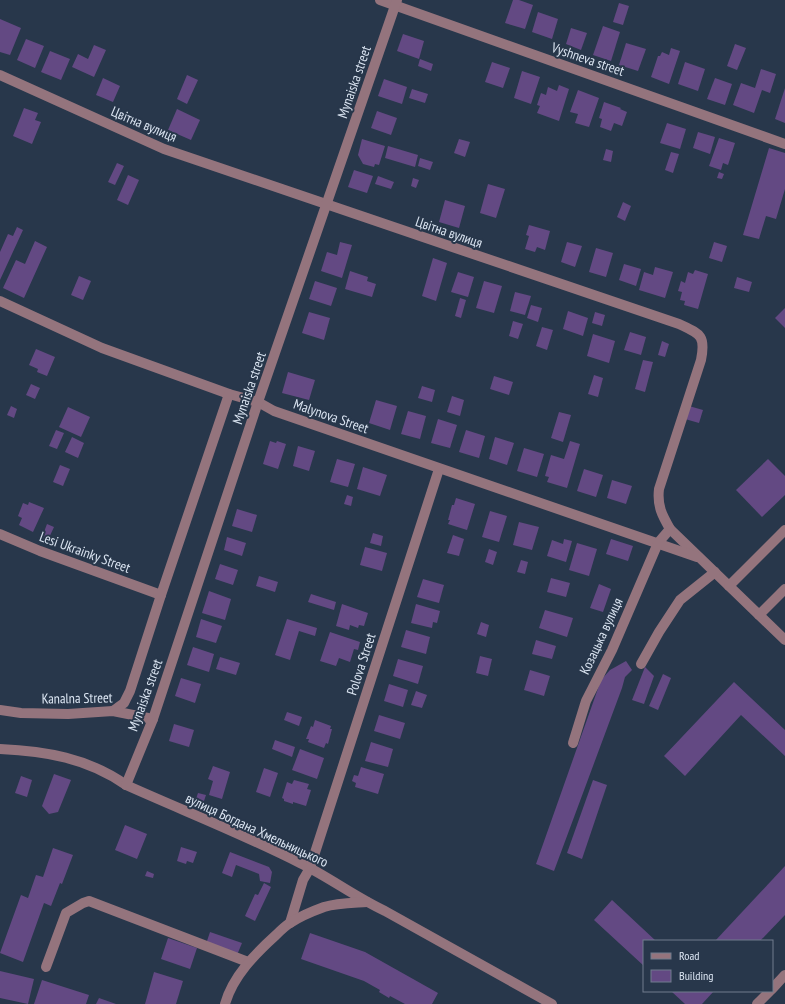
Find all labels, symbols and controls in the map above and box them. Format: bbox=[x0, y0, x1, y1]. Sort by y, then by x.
street label: Vyshneva street bbox=[548, 38, 627, 80]
street label: Mynaiska street bbox=[333, 43, 375, 121]
street label: Цвітна вулиця bbox=[108, 102, 180, 146]
street label: Цвітна вулиця bbox=[413, 212, 485, 252]
street label: Mynaiska street bbox=[228, 349, 270, 427]
street label: Malynova Street bbox=[291, 395, 371, 437]
street label: Lesi Ukrainky Street bbox=[37, 527, 133, 577]
street label: Козацька вулиця bbox=[575, 595, 627, 677]
street label: Polova Street bbox=[343, 631, 380, 697]
street label: Mynaiska street bbox=[124, 656, 166, 734]
street label: Kanalna Street bbox=[41, 688, 113, 708]
street label: вулиця Богдана Хмельницького bbox=[183, 789, 331, 871]
legend bbox=[643, 940, 773, 992]
text: Road bbox=[679, 948, 699, 963]
text: Building bbox=[679, 968, 714, 983]

